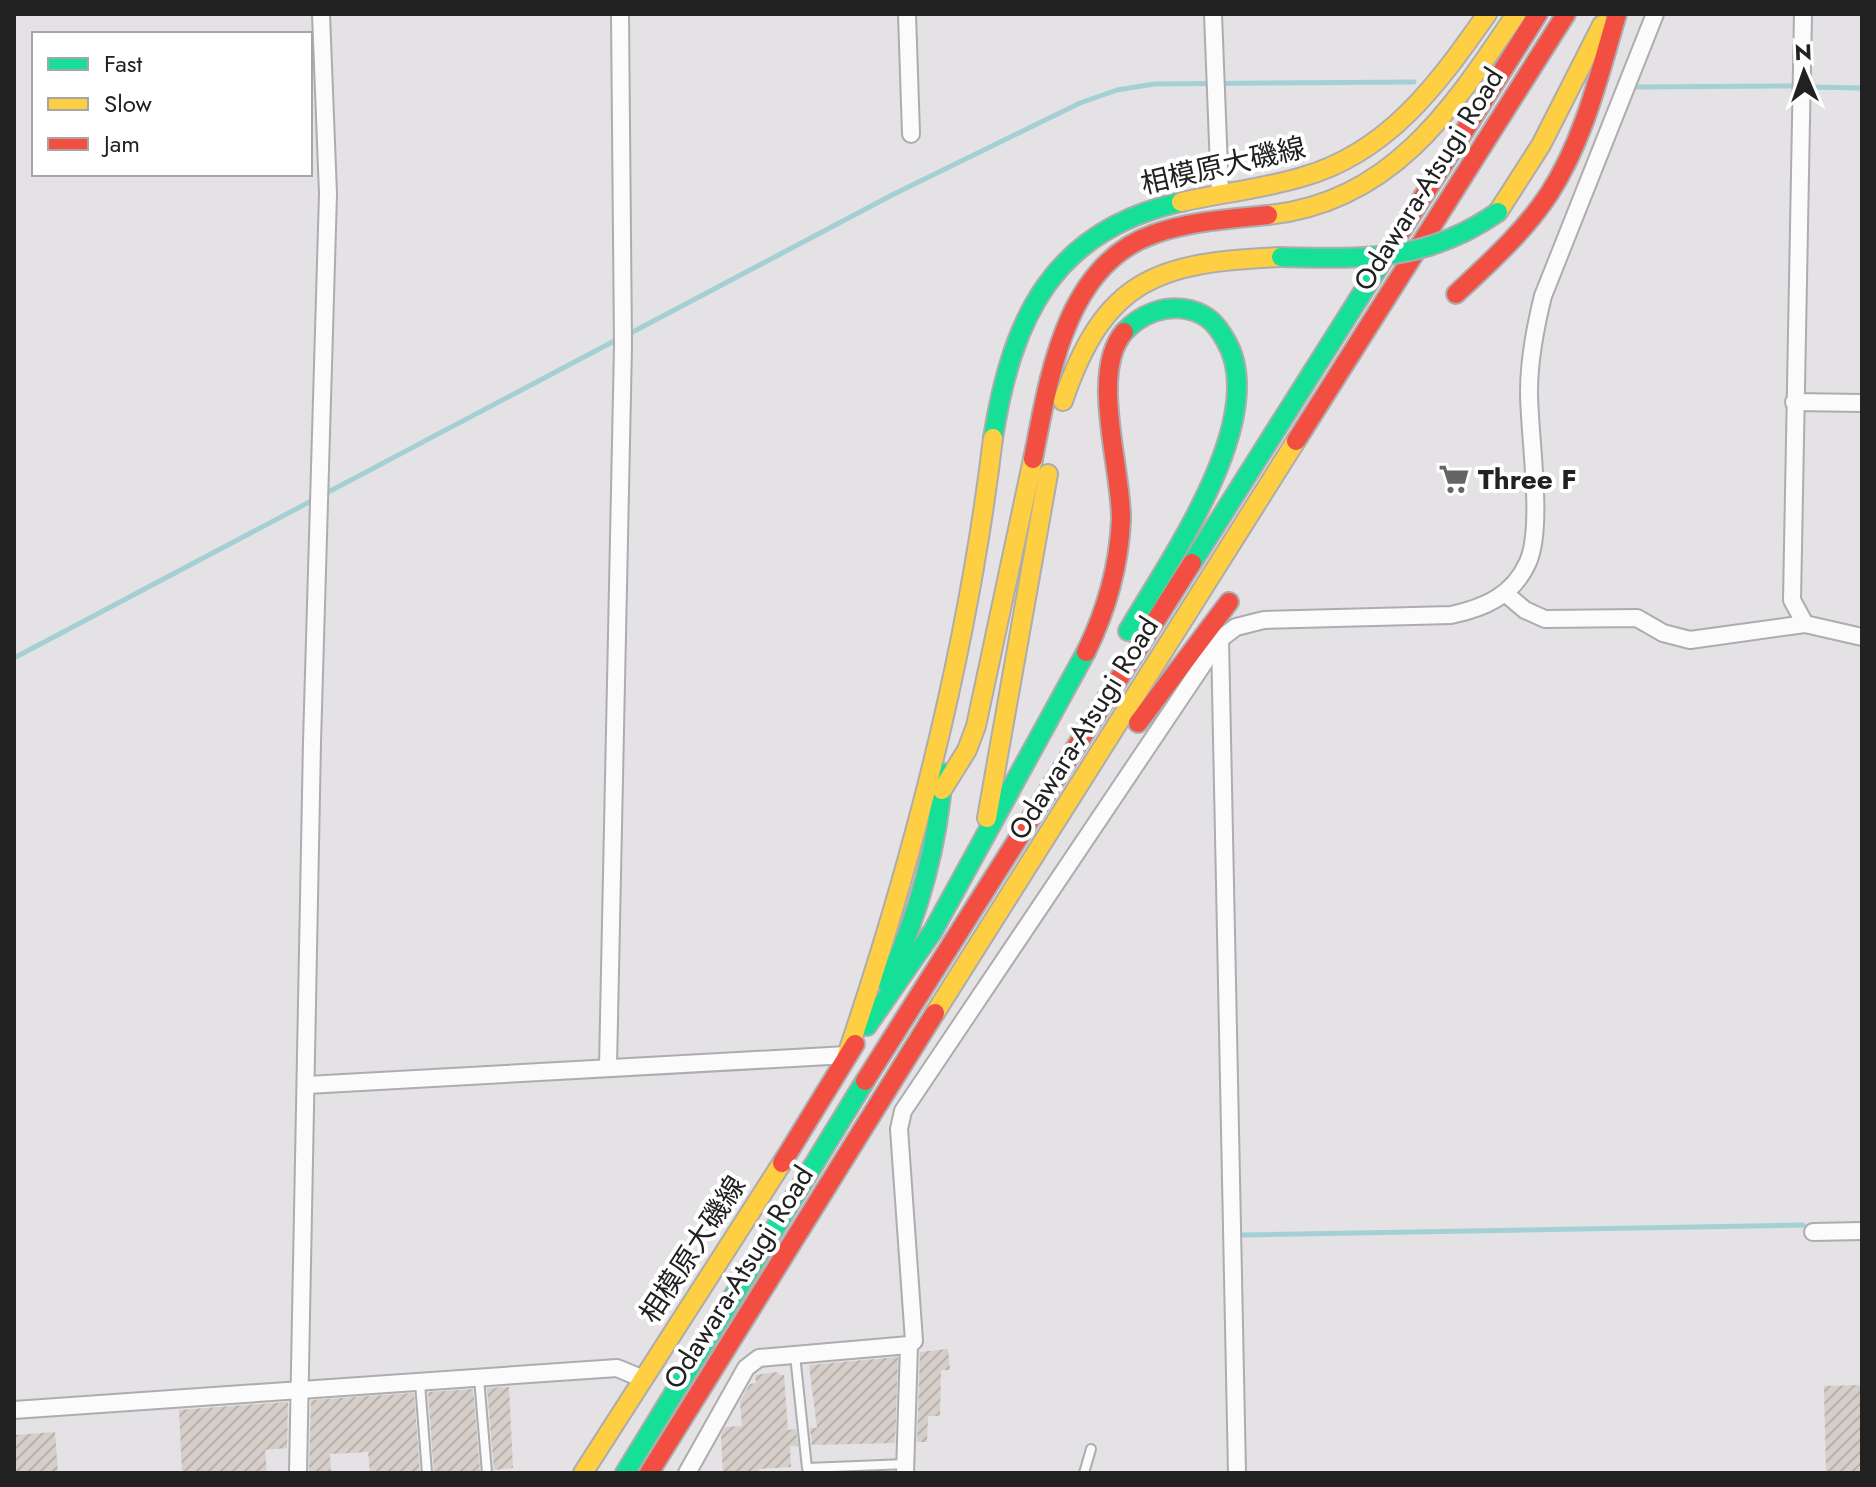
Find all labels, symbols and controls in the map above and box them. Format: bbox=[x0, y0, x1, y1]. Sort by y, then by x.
legend bbox=[32, 32, 312, 176]
north arrow bbox=[1764, 32, 1844, 112]
text: N bbox=[1794, 36, 1813, 68]
text: Fast bbox=[104, 46, 142, 81]
street label: Odawara-Atsugi Road bbox=[1343, 60, 1514, 299]
text: Slow bbox=[104, 86, 152, 121]
text: Jam bbox=[101, 126, 140, 161]
street label: 相模原大磯線 bbox=[1137, 127, 1310, 204]
place label: Three F bbox=[1478, 459, 1577, 500]
supermarket icon: Three F bbox=[1437, 462, 1471, 496]
street label: Odawara-Atsugi Road bbox=[998, 609, 1169, 848]
street label: Odawara-Atsugi Road bbox=[653, 1158, 824, 1397]
street label: 相模原大磯線 bbox=[629, 1168, 755, 1331]

